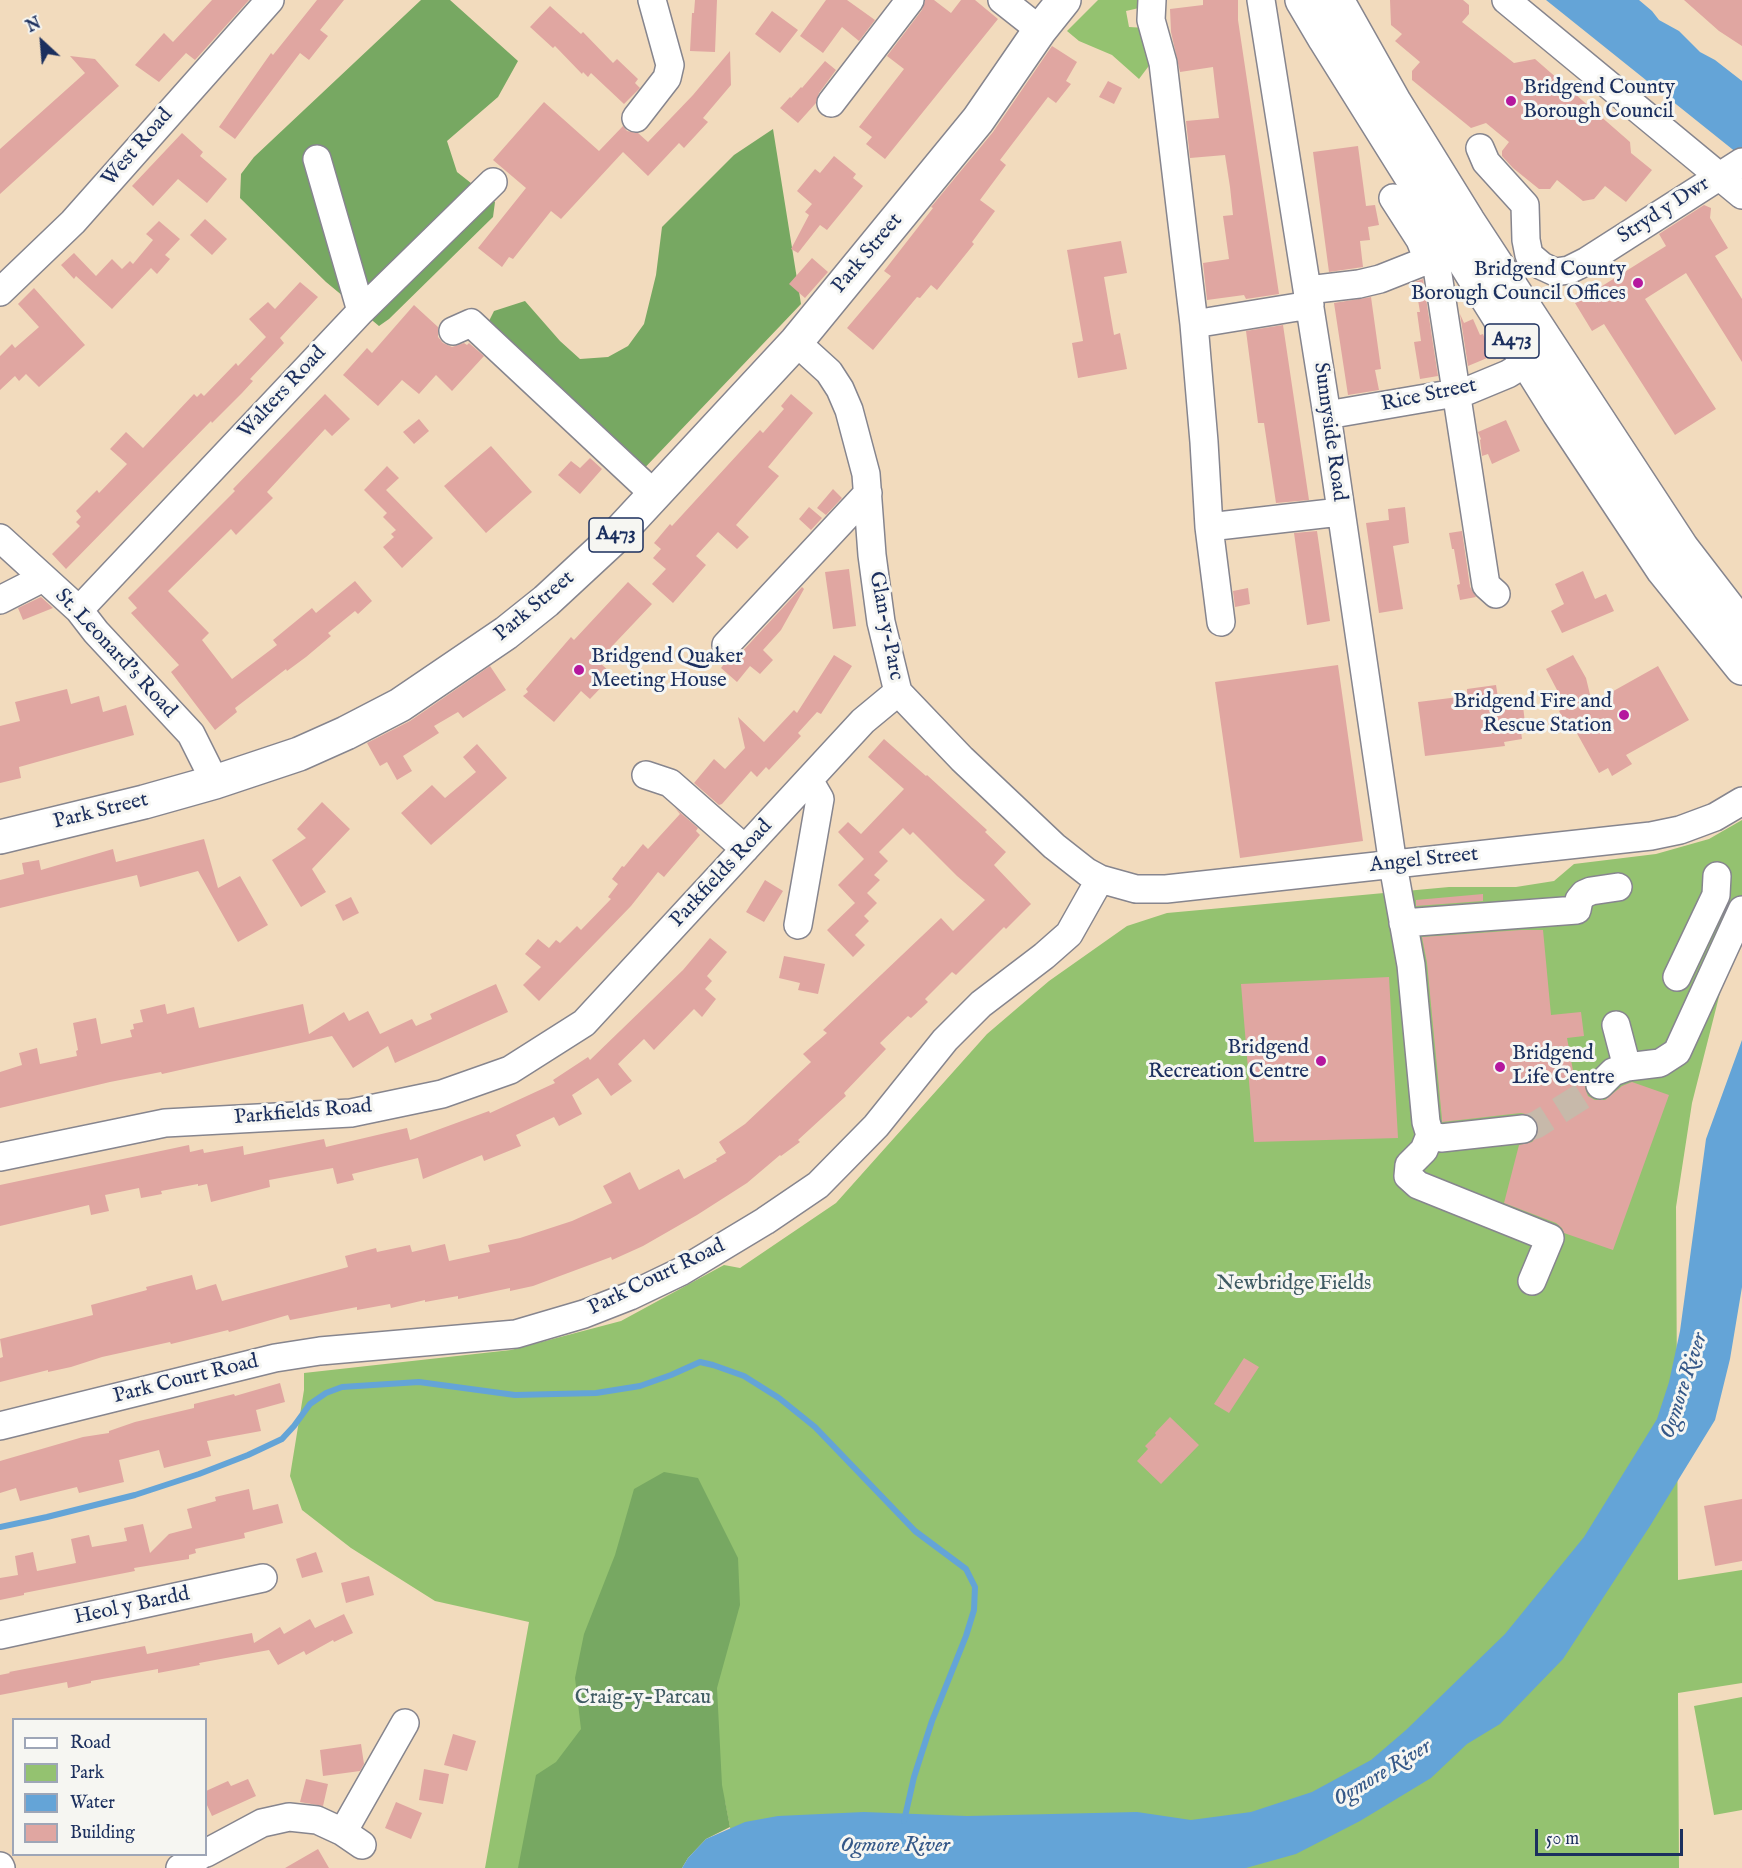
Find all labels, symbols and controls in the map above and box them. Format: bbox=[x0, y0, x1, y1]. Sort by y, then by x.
north arrow bbox=[12, 12, 72, 72]
text: N bbox=[24, 14, 45, 38]
place label: Bridgend County Borough Council bbox=[1523, 76, 1675, 126]
marker: Bridgend County Borough Council bbox=[1504, 94, 1518, 108]
street label: West Road bbox=[97, 104, 179, 192]
street label: Stryd y Dwr bbox=[1613, 172, 1715, 250]
street label: Park Street bbox=[827, 209, 909, 299]
place label: Bridgend County Borough Council Offices bbox=[1411, 258, 1626, 308]
marker: Bridgend County Borough Council Offices bbox=[1631, 276, 1645, 290]
road number: A473 bbox=[1485, 324, 1539, 358]
street label: Walters Road bbox=[234, 341, 332, 445]
street label: Sunnyside Road bbox=[1307, 361, 1351, 503]
street label: Rice Street bbox=[1379, 374, 1479, 418]
road number: A473 bbox=[589, 518, 643, 552]
street label: Park Street bbox=[490, 566, 580, 648]
street label: Glan-y-Parc bbox=[862, 569, 908, 683]
street label: St. Leonard's Road bbox=[49, 584, 181, 724]
place label: Bridgend Quaker Meeting House bbox=[591, 645, 743, 695]
marker: Bridgend Quaker Meeting House bbox=[572, 663, 586, 677]
place label: Bridgend Fire and Rescue Station bbox=[1453, 690, 1612, 740]
marker: Bridgend Fire and Rescue Station bbox=[1617, 708, 1631, 722]
street label: Park Street bbox=[51, 788, 151, 836]
street label: Parkfields Road bbox=[666, 815, 778, 933]
street label: Angel Street bbox=[1369, 843, 1479, 879]
place label: Bridgend Recreation Centre bbox=[1148, 1036, 1309, 1086]
place label: Bridgend Life Centre bbox=[1512, 1042, 1615, 1092]
marker: Bridgend Recreation Centre bbox=[1314, 1054, 1328, 1068]
marker: Bridgend Life Centre bbox=[1493, 1060, 1507, 1074]
street label: Parkfields Road bbox=[233, 1094, 373, 1132]
street label: Park Court Road bbox=[585, 1234, 729, 1322]
park label: Newbridge Fields bbox=[1217, 1272, 1371, 1298]
water label: Ogmore River bbox=[1656, 1330, 1714, 1442]
street label: Park Court Road bbox=[111, 1350, 261, 1410]
street label: Heol y Bardd bbox=[72, 1583, 192, 1631]
park label: Craig-y-Parcau bbox=[575, 1686, 711, 1712]
legend bbox=[12, 1718, 207, 1856]
text: Road bbox=[70, 1732, 111, 1755]
water label: Ogmore River bbox=[1329, 1734, 1437, 1814]
text: Park bbox=[70, 1762, 104, 1785]
text: Water bbox=[70, 1792, 115, 1815]
scale bar bbox=[1538, 1817, 1686, 1855]
text: Building bbox=[70, 1822, 135, 1845]
text: 50 m bbox=[1546, 1828, 1579, 1851]
water label: Ogmore River bbox=[840, 1833, 950, 1859]

